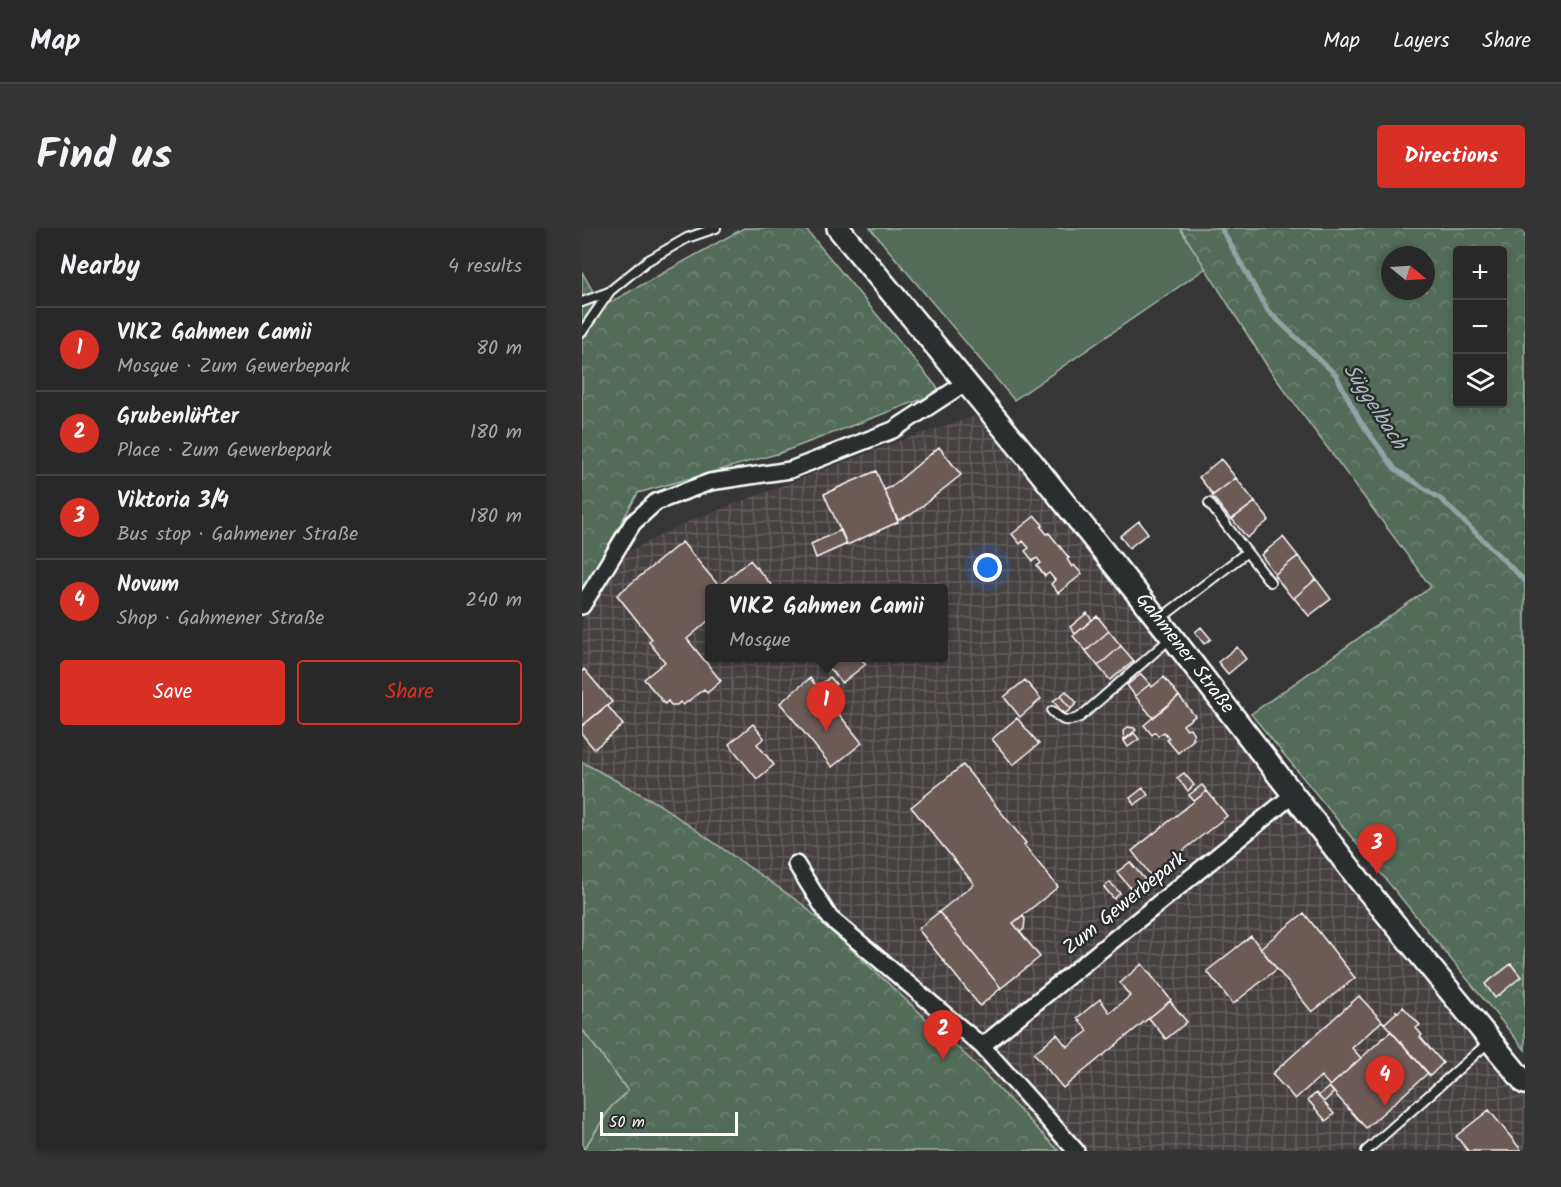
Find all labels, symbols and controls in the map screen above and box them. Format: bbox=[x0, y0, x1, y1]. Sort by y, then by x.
text: Map bbox=[30, 19, 81, 64]
text: Map bbox=[1323, 25, 1360, 58]
text: Layers bbox=[1393, 25, 1449, 58]
text: Share bbox=[1482, 25, 1531, 58]
text: Find us bbox=[36, 123, 172, 190]
button: Directions bbox=[1377, 125, 1525, 188]
text: Nearby bbox=[60, 246, 140, 288]
north arrow bbox=[1381, 246, 1435, 300]
map controls bbox=[1453, 246, 1507, 408]
button: + bbox=[1453, 246, 1507, 300]
text: 4 results bbox=[448, 251, 522, 283]
button: − bbox=[1453, 300, 1507, 354]
text: VIKZ Gahmen Camii bbox=[117, 316, 312, 351]
text: 1 bbox=[76, 333, 83, 365]
text: 80 m bbox=[476, 333, 522, 365]
text: Mosque · Zum Gewerbepark bbox=[117, 351, 350, 383]
button: layers bbox=[1453, 354, 1507, 408]
water label: Süggelbach bbox=[1334, 357, 1415, 458]
text: Grubenlüfter bbox=[117, 400, 239, 435]
text: 2 bbox=[74, 417, 85, 449]
text: 180 m bbox=[470, 417, 522, 449]
text: Place · Zum Gewerbepark bbox=[117, 435, 332, 467]
text: Viktoria 3/4 bbox=[117, 484, 229, 519]
text: 3 bbox=[74, 501, 85, 533]
text: 180 m bbox=[470, 501, 522, 533]
text: Bus stop · Gahmener Straße bbox=[117, 519, 358, 551]
your location bbox=[973, 553, 1002, 582]
text: Novum bbox=[117, 568, 179, 603]
popup bbox=[705, 584, 948, 662]
text: 4 bbox=[74, 585, 85, 617]
text: 240 m bbox=[465, 585, 522, 617]
street label: Gahmener Straße bbox=[1127, 586, 1242, 721]
text: VIKZ Gahmen Camii bbox=[729, 590, 924, 625]
text: Shop · Gahmener Straße bbox=[117, 603, 324, 635]
text: Mosque bbox=[729, 625, 791, 657]
button: Save bbox=[60, 660, 285, 725]
button: Share bbox=[297, 660, 522, 725]
pin: 1 bbox=[806, 682, 846, 731]
pin: 3 bbox=[1358, 824, 1396, 874]
street label: Zum Gewerbepark bbox=[1056, 844, 1194, 964]
pin: 2 bbox=[924, 1010, 962, 1060]
pin: 4 bbox=[1366, 1056, 1404, 1106]
scale bar bbox=[600, 1109, 738, 1136]
text: 50 m bbox=[609, 1110, 645, 1135]

